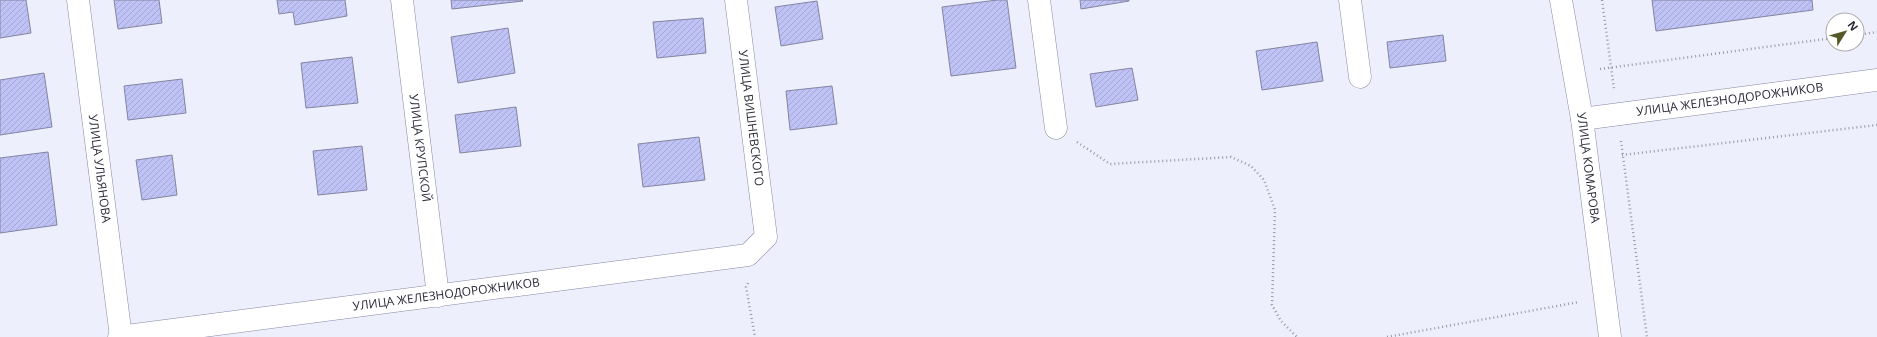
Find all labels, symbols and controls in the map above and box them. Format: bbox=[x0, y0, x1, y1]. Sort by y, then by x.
north arrow bbox=[1825, 12, 1865, 52]
text: N bbox=[1845, 18, 1862, 34]
street label: УЛИЦА ВИШНЕВСКОГО bbox=[735, 49, 768, 187]
street label: УЛИЦА ЖЕЛЕЗНОДОРОЖНИКОВ bbox=[1635, 78, 1824, 120]
street label: УЛИЦА КРУПСКОЙ bbox=[405, 93, 435, 203]
street label: УЛИЦА КОМАРОВА bbox=[1573, 111, 1604, 225]
street label: УЛИЦА УЛЬЯНОВА bbox=[85, 113, 115, 224]
street label: УЛИЦА ЖЕЛЕЗНОДОРОЖНИКОВ bbox=[352, 273, 541, 314]

